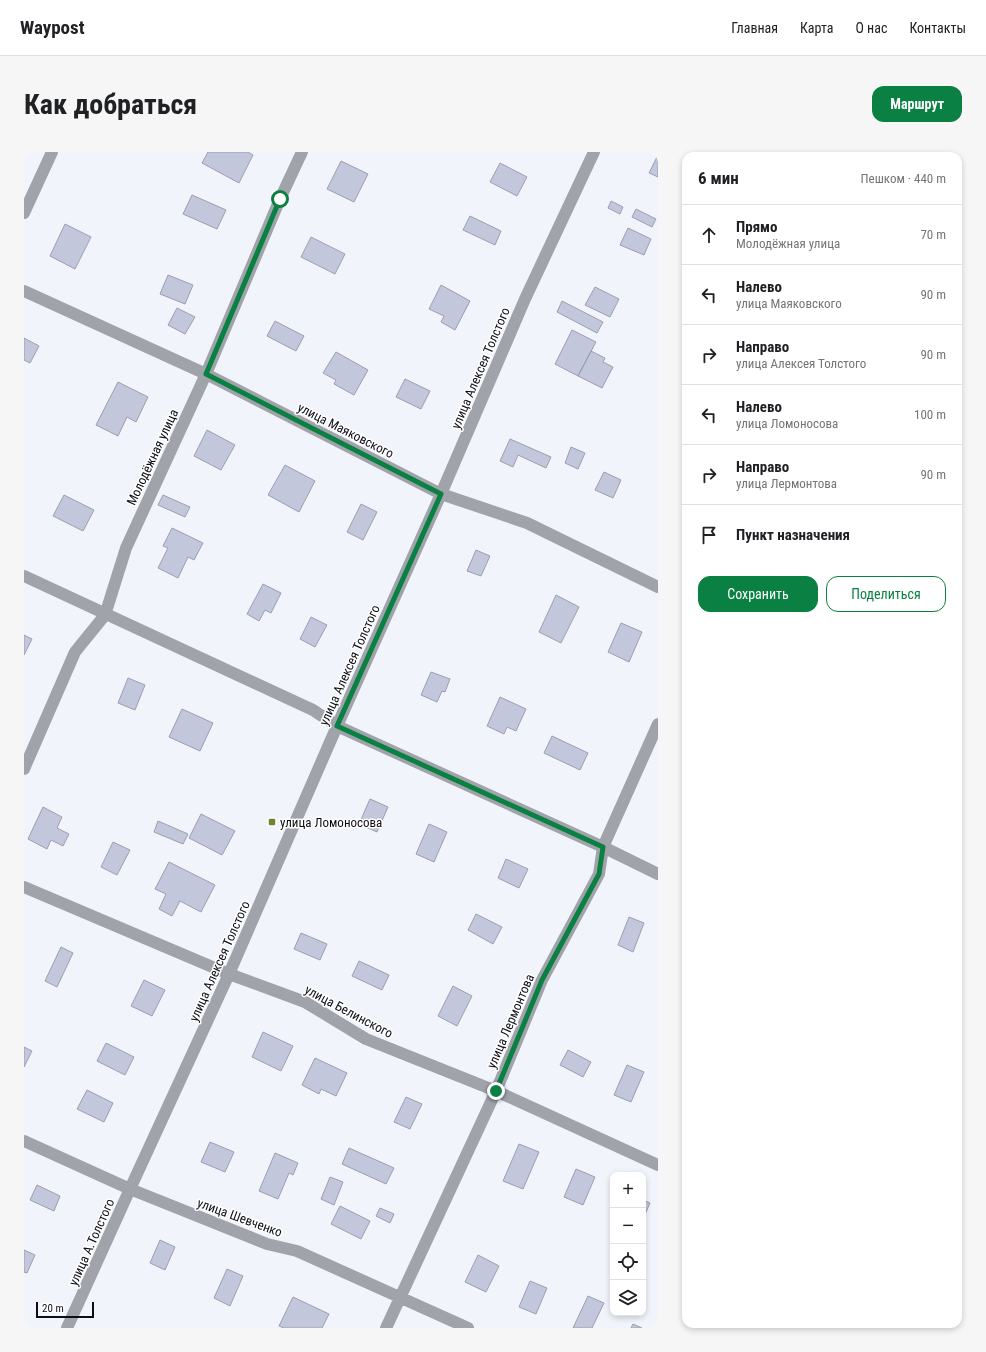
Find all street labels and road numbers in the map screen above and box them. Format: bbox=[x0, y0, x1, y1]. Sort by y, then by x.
street label: улица Алексея Толстого bbox=[448, 305, 513, 431]
street label: улица Маяковского bbox=[295, 400, 396, 461]
street label: Молодёжная улица bbox=[124, 407, 181, 508]
street label: улица Алексея Толстого bbox=[316, 603, 383, 728]
street label: улица Алексея Толстого bbox=[186, 899, 253, 1024]
street label: улица Лермонтова bbox=[484, 972, 537, 1071]
street label: улица Белинского bbox=[302, 982, 395, 1041]
street label: улица Шевченко bbox=[195, 1195, 284, 1240]
street label: улица А.Толстого bbox=[66, 1196, 117, 1288]

